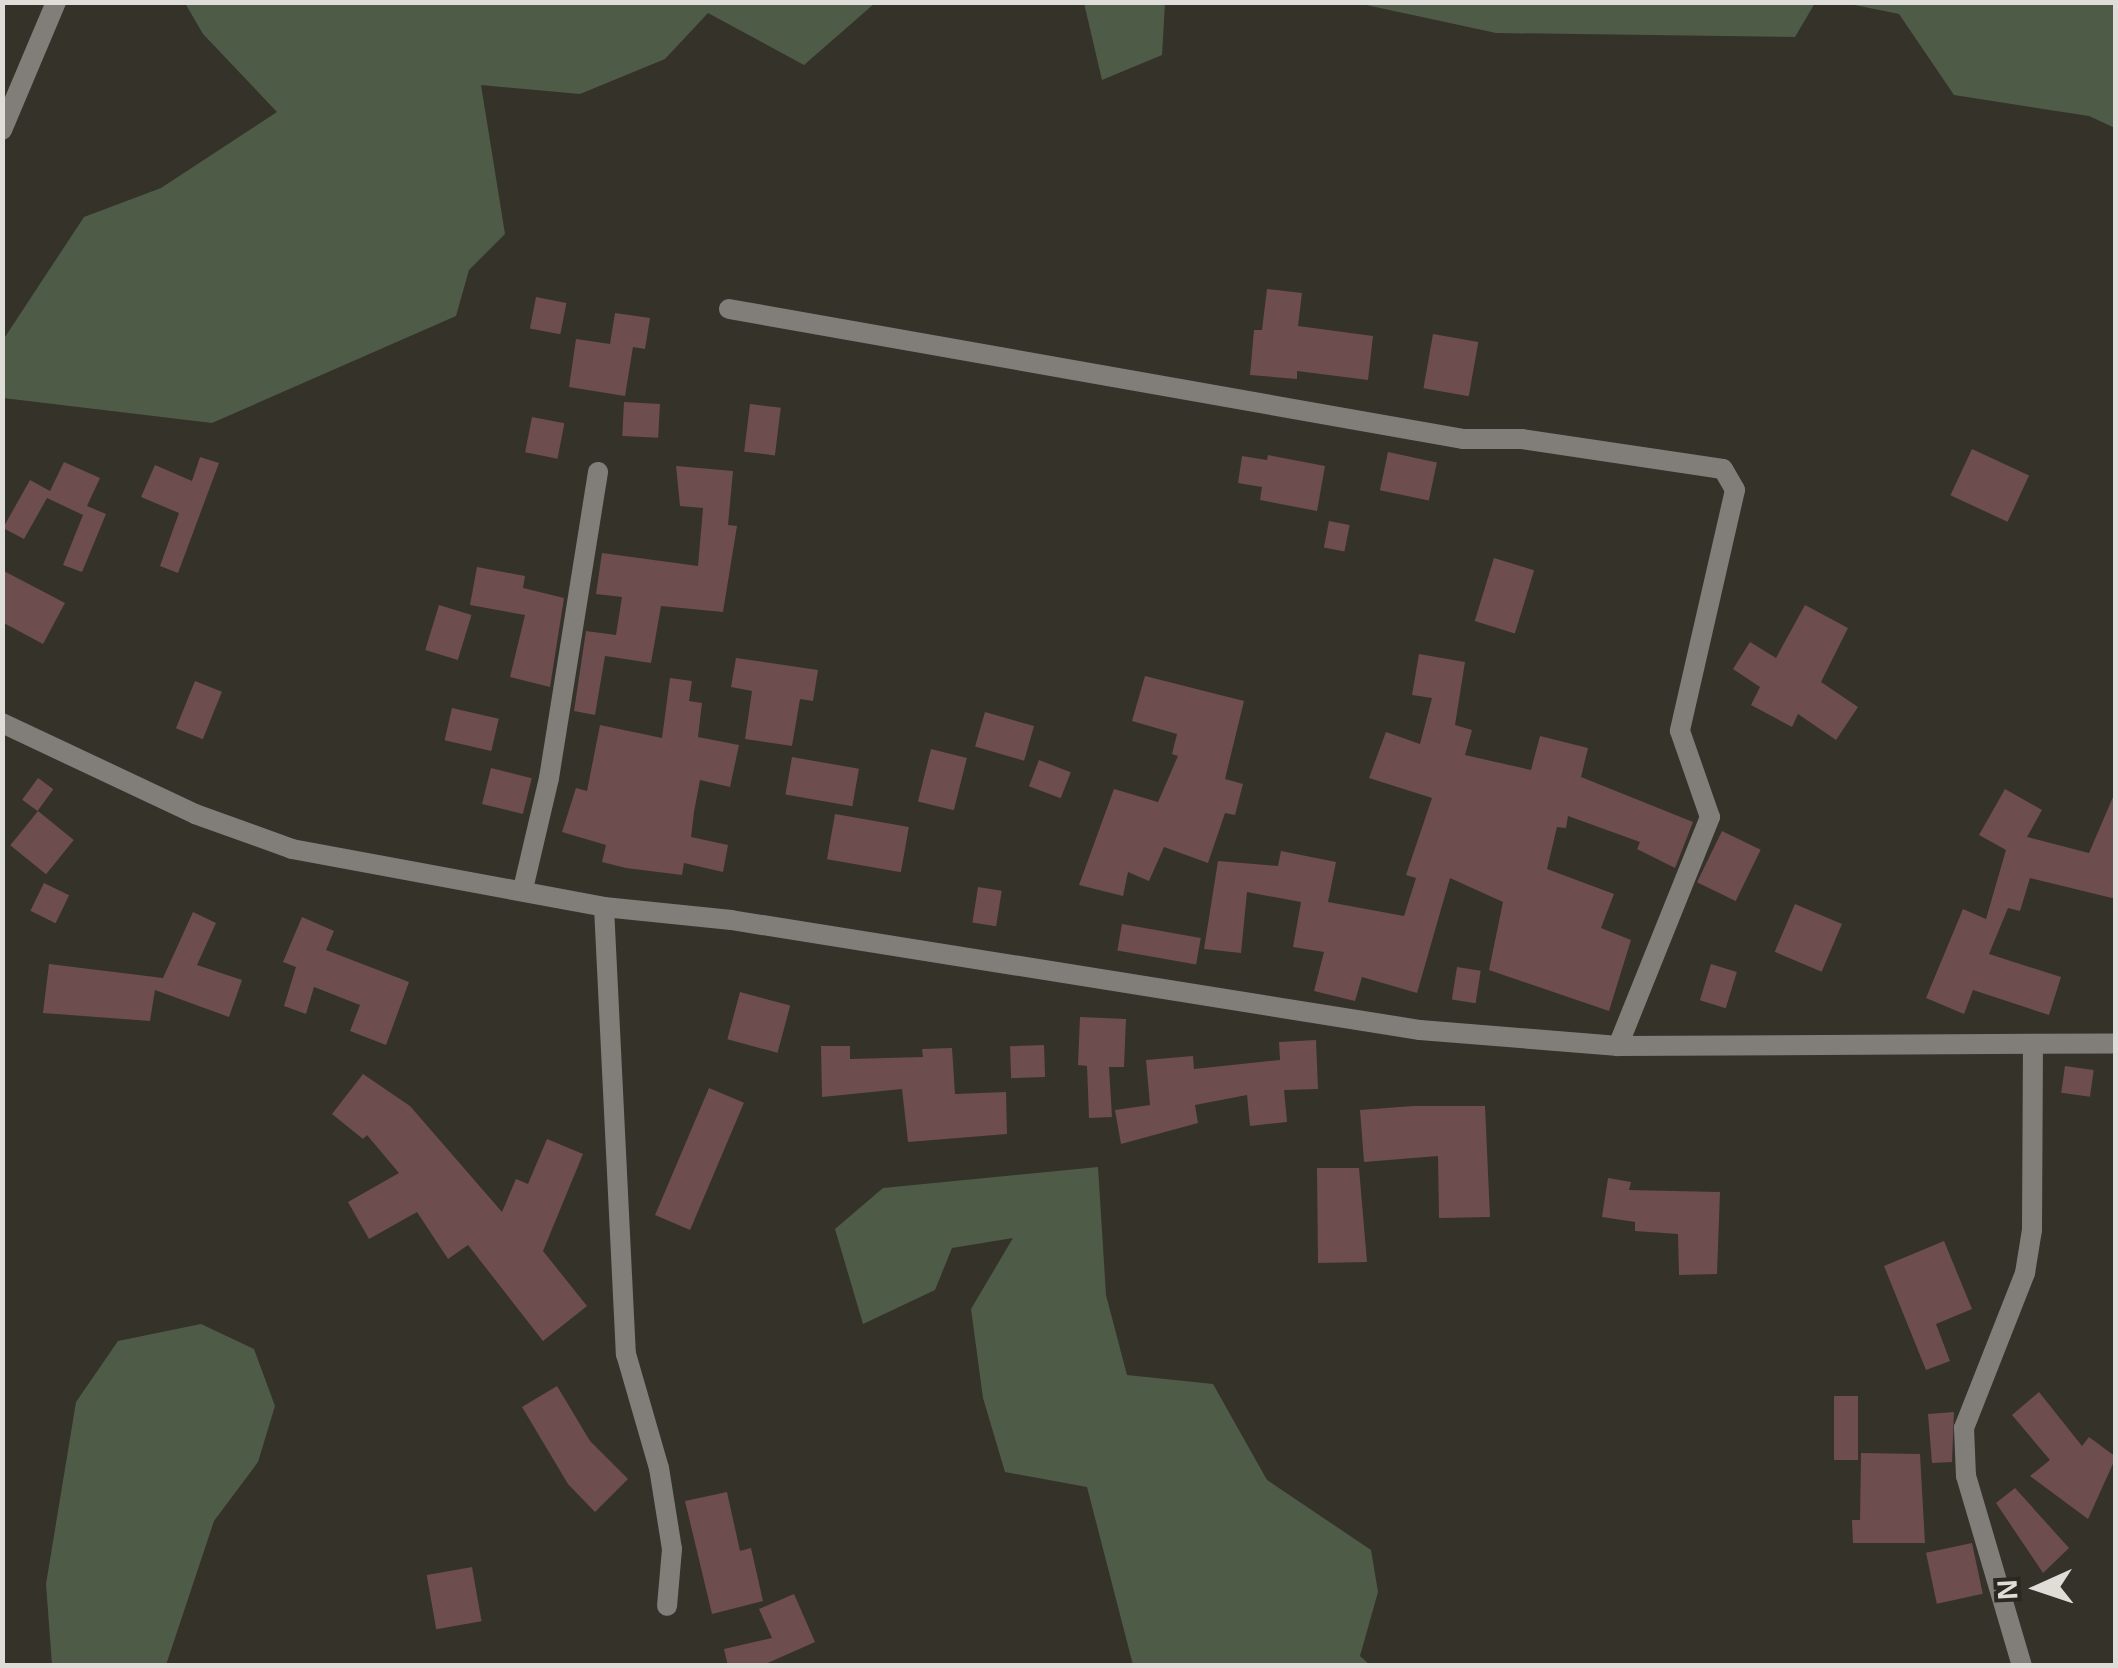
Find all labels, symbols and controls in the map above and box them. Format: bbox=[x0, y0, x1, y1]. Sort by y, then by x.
north arrow bbox=[1988, 1538, 2088, 1638]
text: N bbox=[1992, 1579, 2024, 1601]

